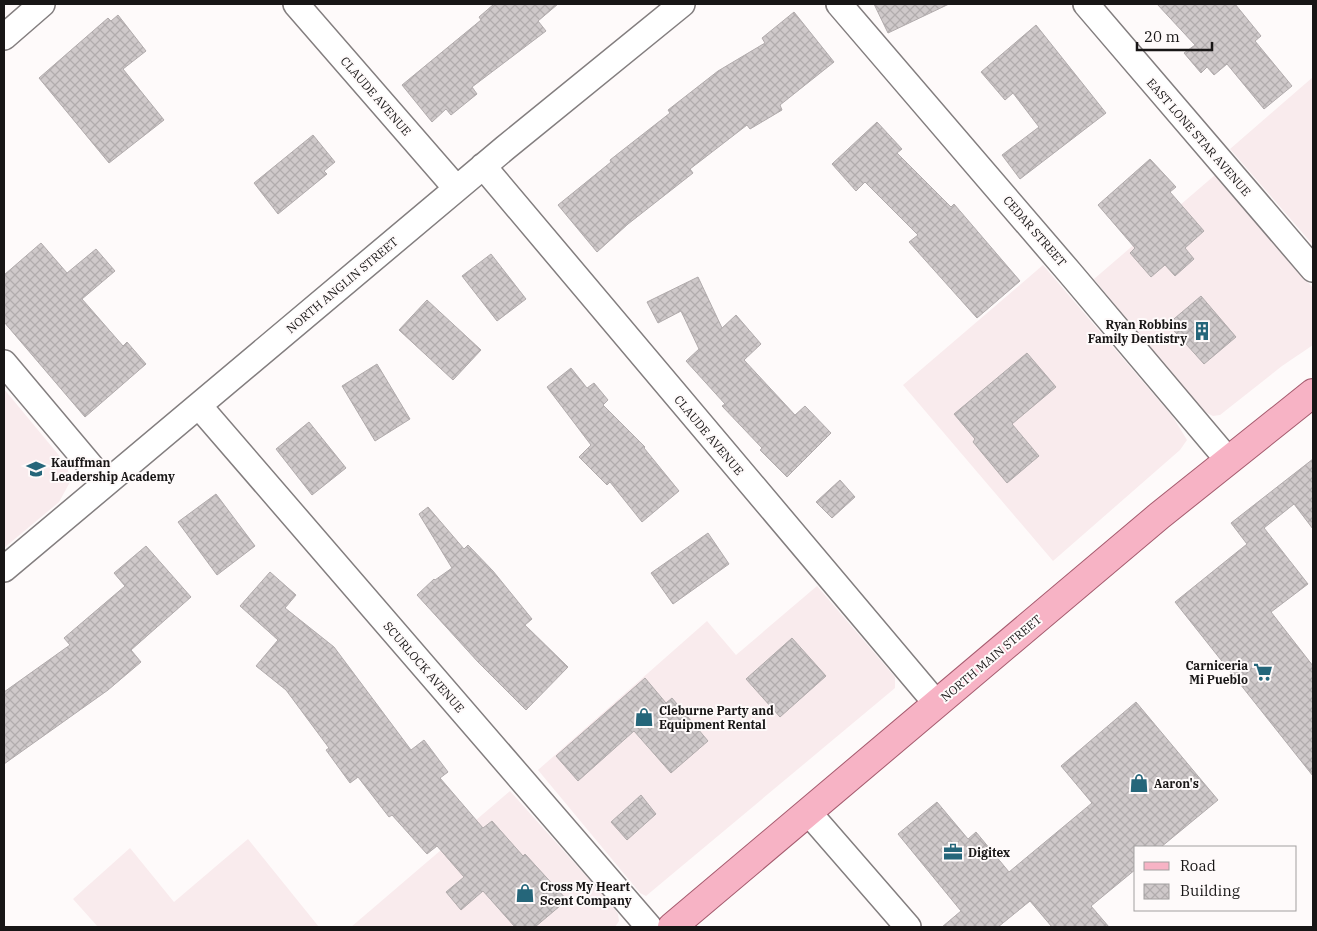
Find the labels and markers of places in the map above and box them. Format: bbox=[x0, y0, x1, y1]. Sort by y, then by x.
place label: Ryan Robbins Family Dentistry bbox=[1088, 317, 1187, 346]
building icon: Ryan Robbins Family Dentistry bbox=[1191, 320, 1213, 342]
place label: Kauffman Leadership Academy bbox=[51, 455, 175, 484]
school or university icon: Kauffman Leadership Academy bbox=[25, 458, 47, 480]
place label: Carniceria Mi Pueblo bbox=[1185, 658, 1248, 687]
supermarket icon: Carniceria Mi Pueblo bbox=[1252, 661, 1274, 683]
place label: Cleburne Party and Equipment Rental bbox=[659, 703, 774, 732]
shop icon: Cleburne Party and Equipment Rental bbox=[633, 706, 655, 728]
shop icon: Aaron's bbox=[1128, 772, 1150, 794]
place label: Aaron's bbox=[1154, 776, 1199, 791]
office icon: Digitex bbox=[942, 841, 964, 863]
place label: Digitex bbox=[968, 845, 1010, 860]
place label: Cross My Heart Scent Company bbox=[540, 879, 632, 908]
shop icon: Cross My Heart Scent Company bbox=[514, 882, 536, 904]

